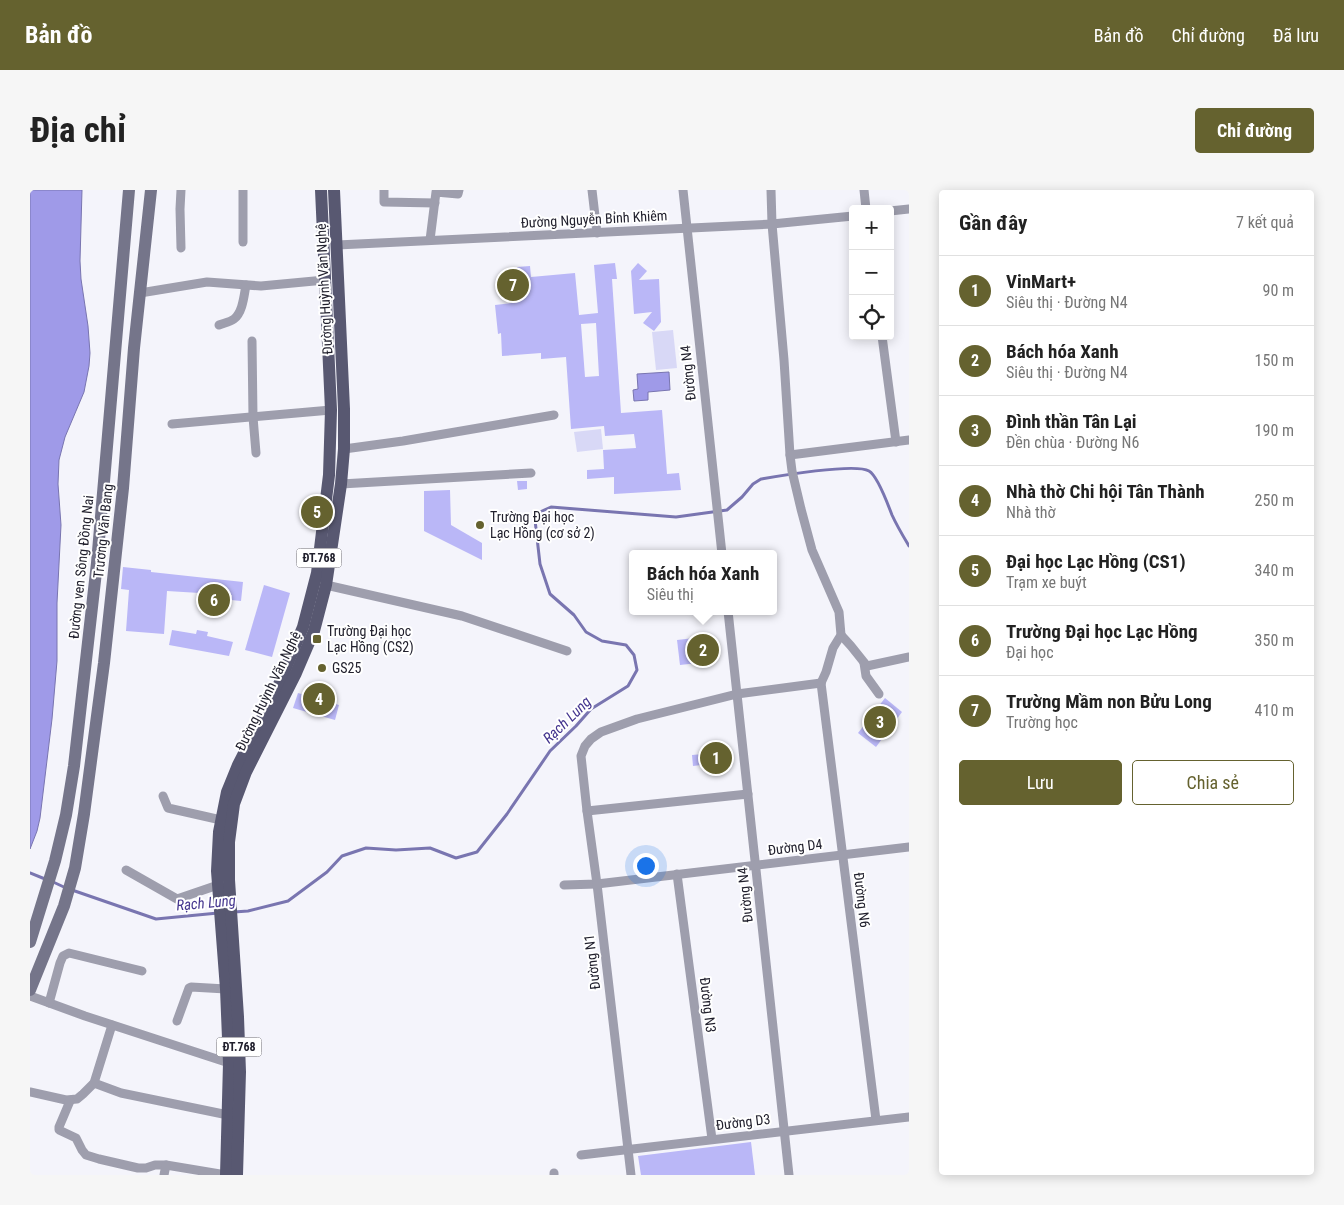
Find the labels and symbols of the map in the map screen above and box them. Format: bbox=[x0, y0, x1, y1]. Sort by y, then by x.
street label: Đường Nguyễn Bỉnh Khiêm bbox=[520, 207, 668, 231]
street label: Đường Huỳnh Văn Nghệ bbox=[313, 223, 335, 355]
pin: 7 bbox=[497, 266, 529, 304]
street label: Đường N4 bbox=[677, 345, 699, 401]
street label: Trương Văn Bang bbox=[90, 483, 116, 579]
pin: 5 bbox=[301, 493, 333, 531]
street label: Đường ven Sông Đồng Nai bbox=[66, 494, 96, 640]
place label: Trường Đại học Lạc Hồng (cơ sở 2) bbox=[490, 509, 595, 542]
marker: Trường Đại học Lạc Hồng (cơ sở 2) bbox=[474, 519, 486, 531]
road number: ĐT.768 bbox=[296, 548, 342, 568]
pin: 6 bbox=[198, 581, 230, 619]
place label: Trường Đại học Lạc Hồng (CS2) bbox=[327, 623, 414, 656]
street label: Đường Huỳnh Văn Nghệ bbox=[232, 628, 304, 753]
pin: 2 bbox=[687, 631, 719, 669]
marker: Trường Đại học Lạc Hồng (CS2) bbox=[311, 633, 323, 645]
place label: GS25 bbox=[332, 660, 361, 676]
marker: GS25 bbox=[316, 662, 328, 674]
pin: 4 bbox=[303, 680, 335, 718]
water label: Rạch Lung bbox=[539, 693, 595, 747]
pin: 3 bbox=[864, 703, 896, 741]
pin: 1 bbox=[700, 739, 732, 777]
street label: Đường D4 bbox=[767, 836, 823, 858]
your location bbox=[633, 853, 659, 879]
street label: Đường N4 bbox=[734, 867, 756, 923]
street label: Đường N6 bbox=[851, 872, 873, 929]
water label: Rạch Lung bbox=[175, 891, 237, 915]
street label: Đường N1 bbox=[581, 934, 603, 990]
street label: Đường N3 bbox=[697, 977, 719, 1033]
road number: ĐT.768 bbox=[216, 1038, 262, 1056]
street label: Đường D3 bbox=[715, 1111, 771, 1133]

